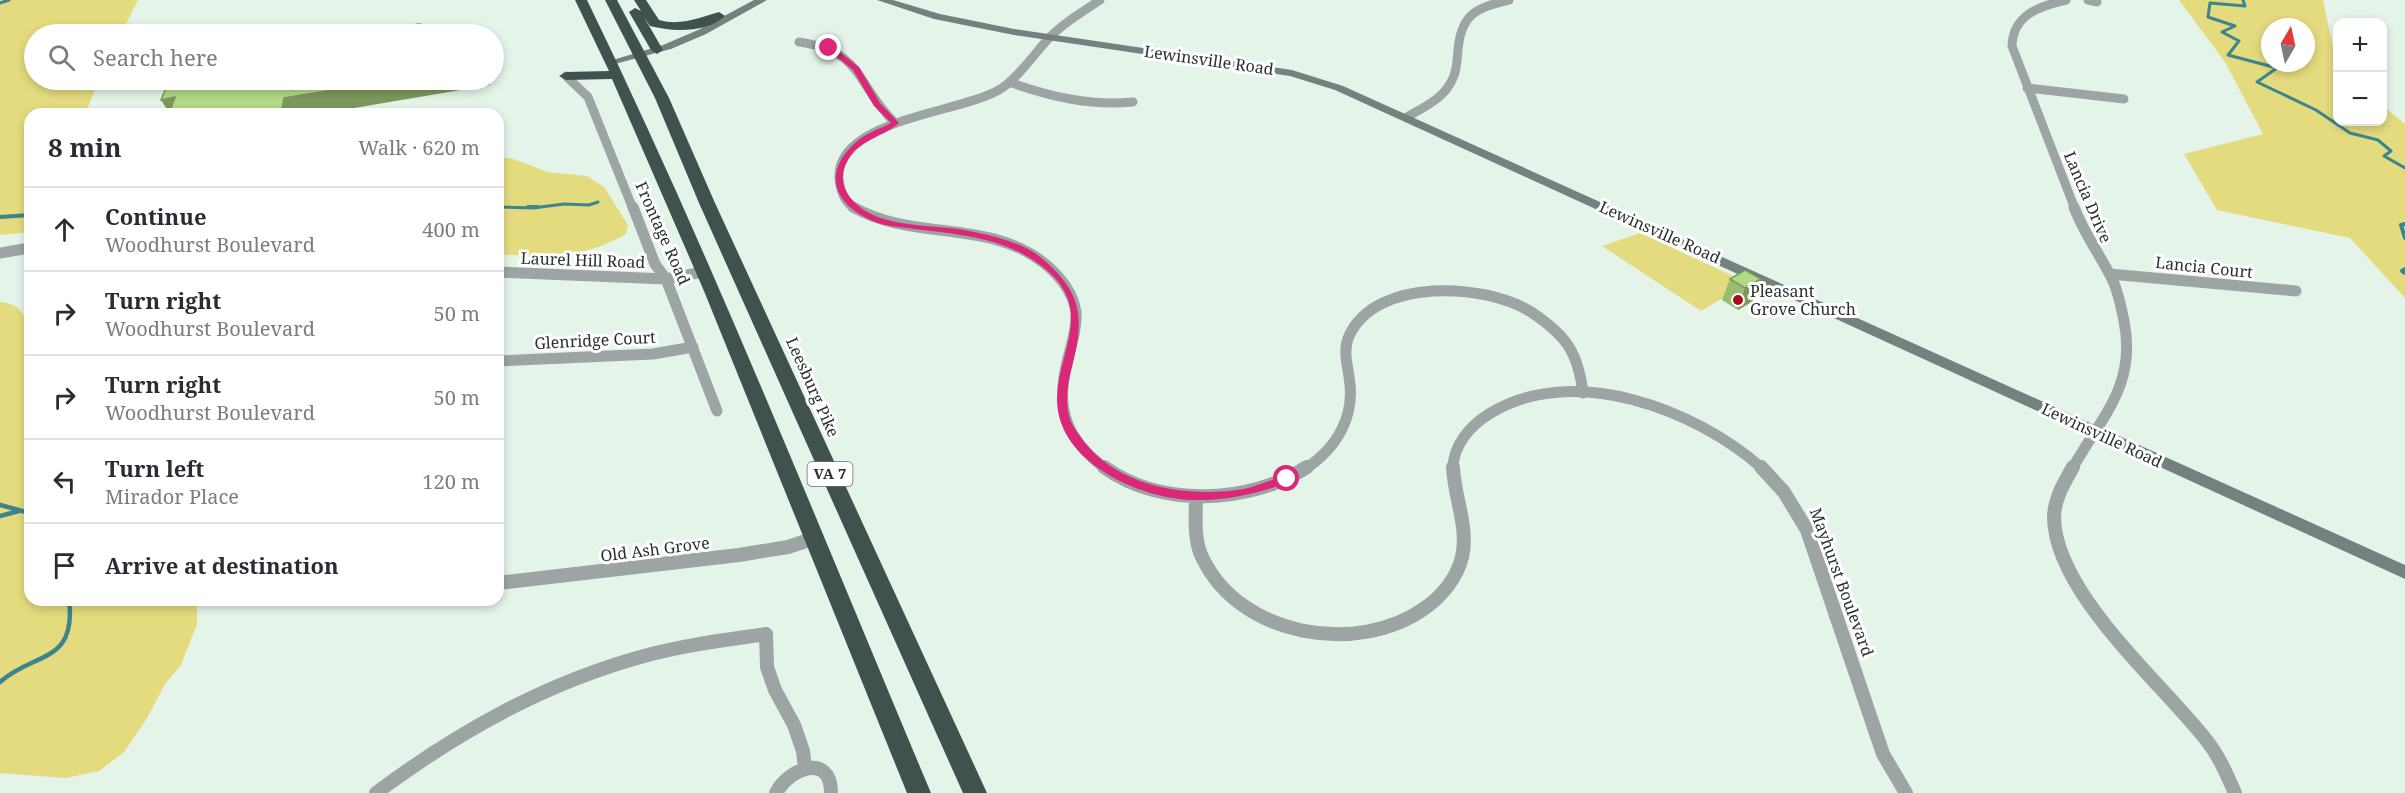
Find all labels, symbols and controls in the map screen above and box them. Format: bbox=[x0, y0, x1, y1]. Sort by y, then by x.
north arrow bbox=[2261, 18, 2315, 72]
map controls bbox=[2333, 18, 2387, 126]
button: + bbox=[2333, 18, 2387, 72]
search box bbox=[24, 24, 504, 90]
route end bbox=[815, 34, 841, 60]
street label: Lewinsville Road bbox=[1143, 40, 1275, 80]
icon: search bbox=[45, 41, 78, 74]
text: Search here bbox=[93, 42, 218, 72]
button: − bbox=[2333, 72, 2387, 126]
text: 8 min bbox=[48, 129, 122, 165]
text: Walk · 620 m bbox=[358, 134, 480, 161]
street label: Lancia Drive bbox=[2059, 148, 2117, 246]
street label: Frontage Road bbox=[630, 178, 696, 288]
street label: Lewinsville Road bbox=[1596, 195, 1724, 269]
text: Continue bbox=[105, 201, 207, 231]
icon: ahead bbox=[48, 213, 81, 246]
text: 400 m bbox=[422, 216, 480, 243]
text: Woodhurst Boulevard bbox=[105, 231, 315, 258]
street label: Laurel Hill Road bbox=[520, 247, 646, 273]
street label: Lancia Court bbox=[2154, 251, 2254, 283]
place label: Pleasant Grove Church bbox=[1750, 280, 1856, 320]
text: Turn right bbox=[105, 285, 221, 315]
marker: Pleasant Grove Church bbox=[1731, 293, 1745, 307]
icon: right bbox=[48, 297, 81, 330]
text: 50 m bbox=[434, 300, 480, 327]
text: Woodhurst Boulevard bbox=[105, 315, 315, 342]
street label: Glenridge Court bbox=[534, 326, 657, 354]
street label: Leesburg Pike bbox=[781, 334, 845, 440]
text: Turn right bbox=[105, 369, 221, 399]
icon: right bbox=[48, 381, 81, 414]
text: 50 m bbox=[434, 384, 480, 411]
street label: Lewinsville Road bbox=[2038, 397, 2166, 473]
text: Woodhurst Boulevard bbox=[105, 399, 315, 426]
text: Turn left bbox=[105, 453, 204, 483]
road number: VA 7 bbox=[808, 462, 852, 486]
icon: left bbox=[48, 465, 81, 498]
route start bbox=[1273, 465, 1299, 491]
text: 120 m bbox=[422, 468, 480, 495]
text: Mirador Place bbox=[105, 483, 239, 510]
street label: Mayhurst Boulevard bbox=[1805, 505, 1879, 660]
street label: Old Ash Grove bbox=[599, 531, 711, 567]
icon: arrive bbox=[48, 549, 81, 582]
text: Arrive at destination bbox=[105, 550, 339, 580]

